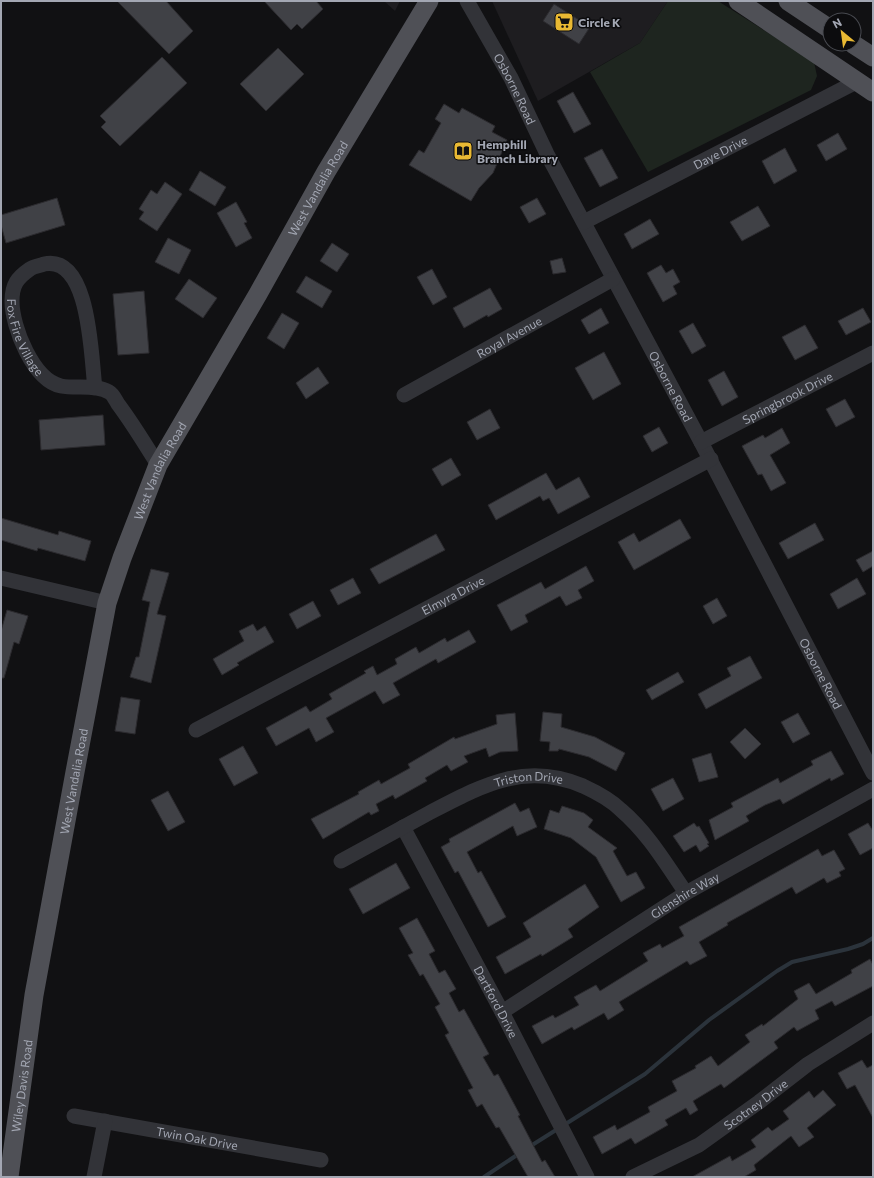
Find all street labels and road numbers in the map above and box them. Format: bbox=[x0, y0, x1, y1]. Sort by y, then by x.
street label: Osborne Road bbox=[491, 51, 539, 127]
street label: Daye Drive bbox=[691, 132, 749, 172]
street label: West Vandalia Road bbox=[285, 138, 350, 238]
street label: Fox Fire Village bbox=[5, 299, 47, 378]
street label: Royal Avenue bbox=[474, 313, 544, 360]
street label: Osborne Road bbox=[647, 348, 696, 424]
street label: Springbrook Drive bbox=[740, 368, 834, 426]
street label: West Vandalia Road bbox=[130, 419, 189, 522]
street label: Elmyra Drive bbox=[419, 573, 486, 617]
street label: Osborne Road bbox=[797, 635, 845, 711]
street label: West Vandalia Road bbox=[57, 727, 90, 835]
street label: Triston Drive bbox=[492, 769, 565, 789]
street label: Glenshire Way bbox=[648, 869, 722, 921]
street label: Dartford Drive bbox=[472, 963, 521, 1040]
street label: Wiley Davis Road bbox=[8, 1039, 35, 1133]
street label: Scotney Drive bbox=[721, 1076, 790, 1132]
street label: Twin Oak Drive bbox=[155, 1124, 239, 1152]

